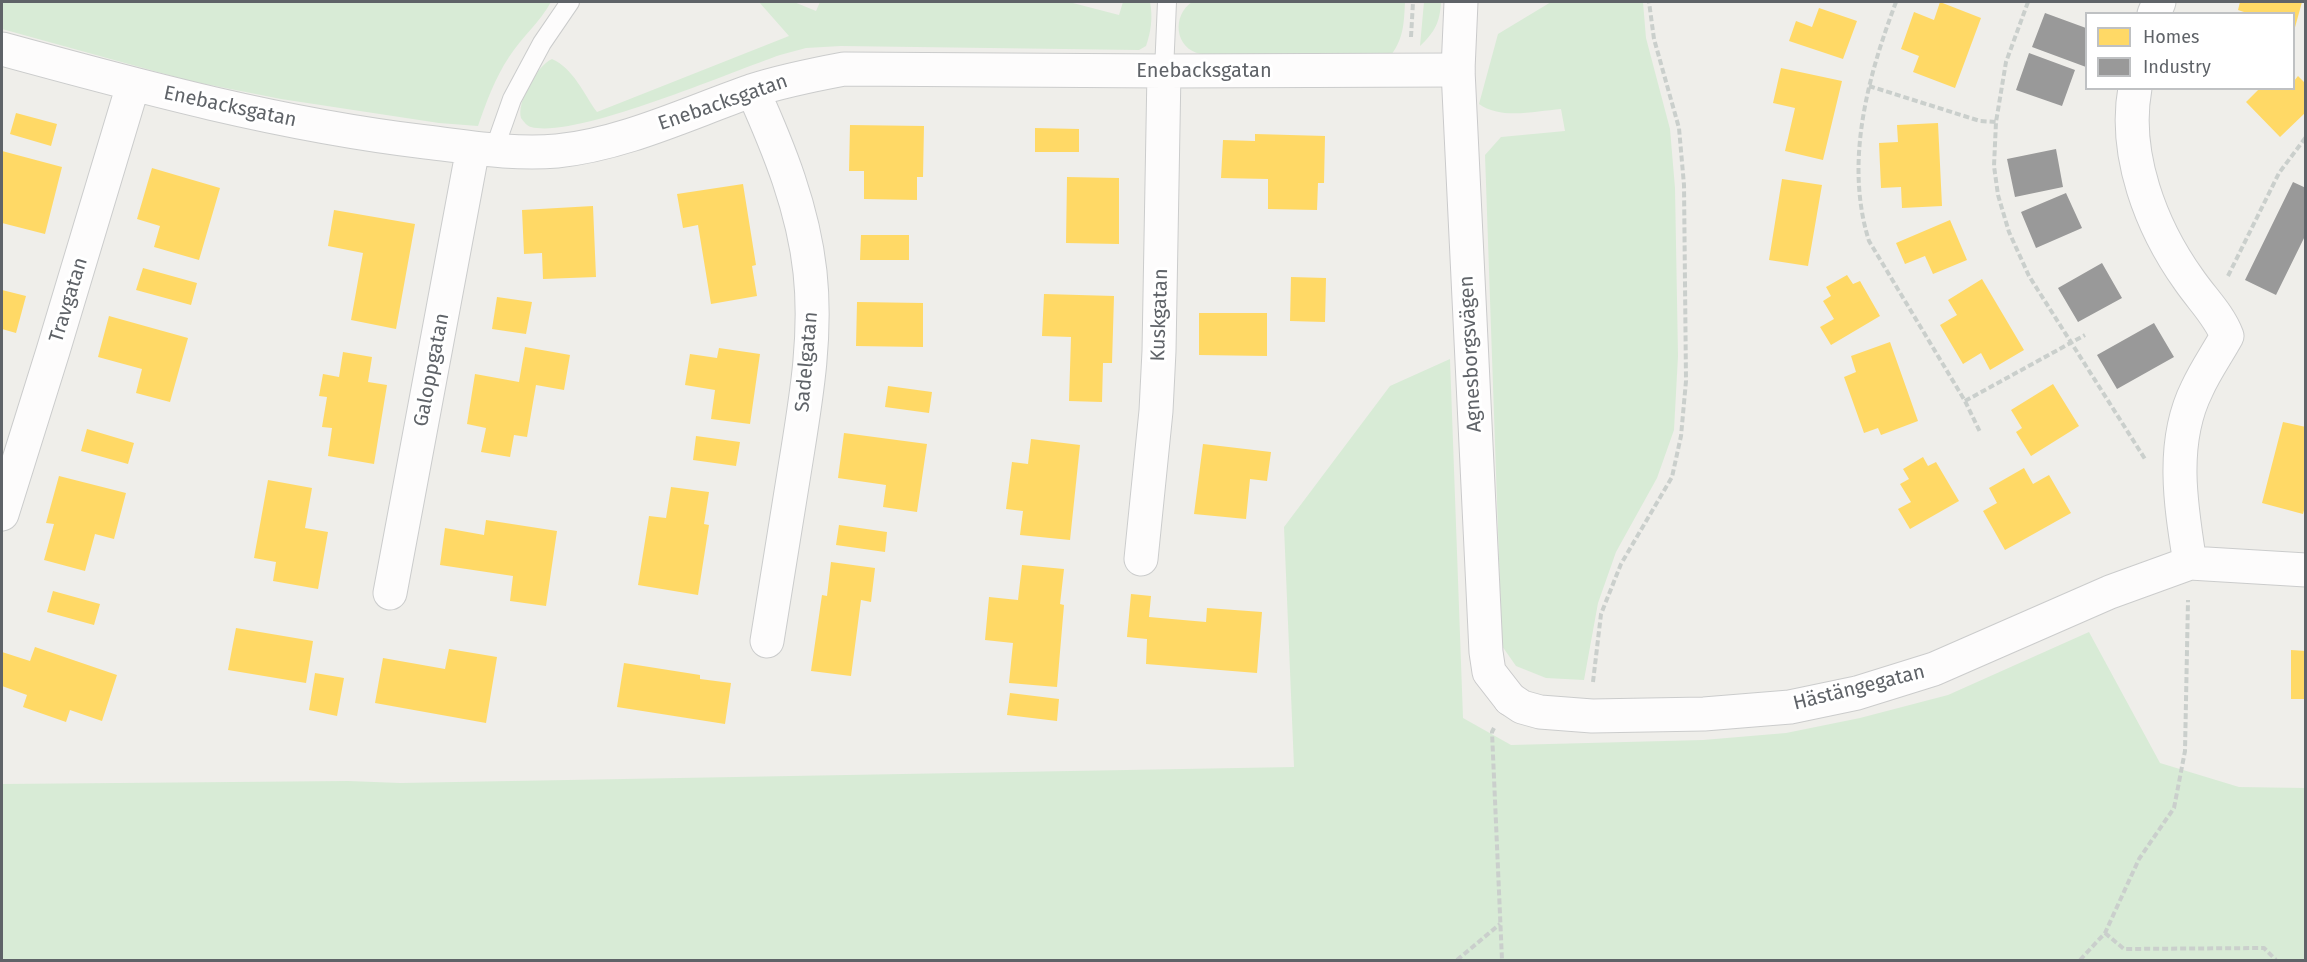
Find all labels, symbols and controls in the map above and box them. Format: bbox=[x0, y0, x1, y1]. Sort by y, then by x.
legend bbox=[2085, 12, 2295, 90]
text: Homes bbox=[2143, 26, 2199, 48]
text: Industry bbox=[2143, 56, 2211, 78]
street label: Enebacksgatan bbox=[1136, 59, 1272, 83]
street label: Enebacksgatan bbox=[655, 70, 791, 136]
street label: Enebacksgatan bbox=[161, 81, 299, 133]
street label: Travgatan bbox=[45, 255, 93, 345]
street label: Kuskgatan bbox=[1146, 268, 1174, 362]
street label: Agnesborgsvägen bbox=[1455, 275, 1487, 433]
street label: Galoppgatan bbox=[409, 311, 455, 429]
street label: Sadelgatan bbox=[791, 311, 823, 413]
street label: Hästängegatan bbox=[1791, 660, 1927, 716]

